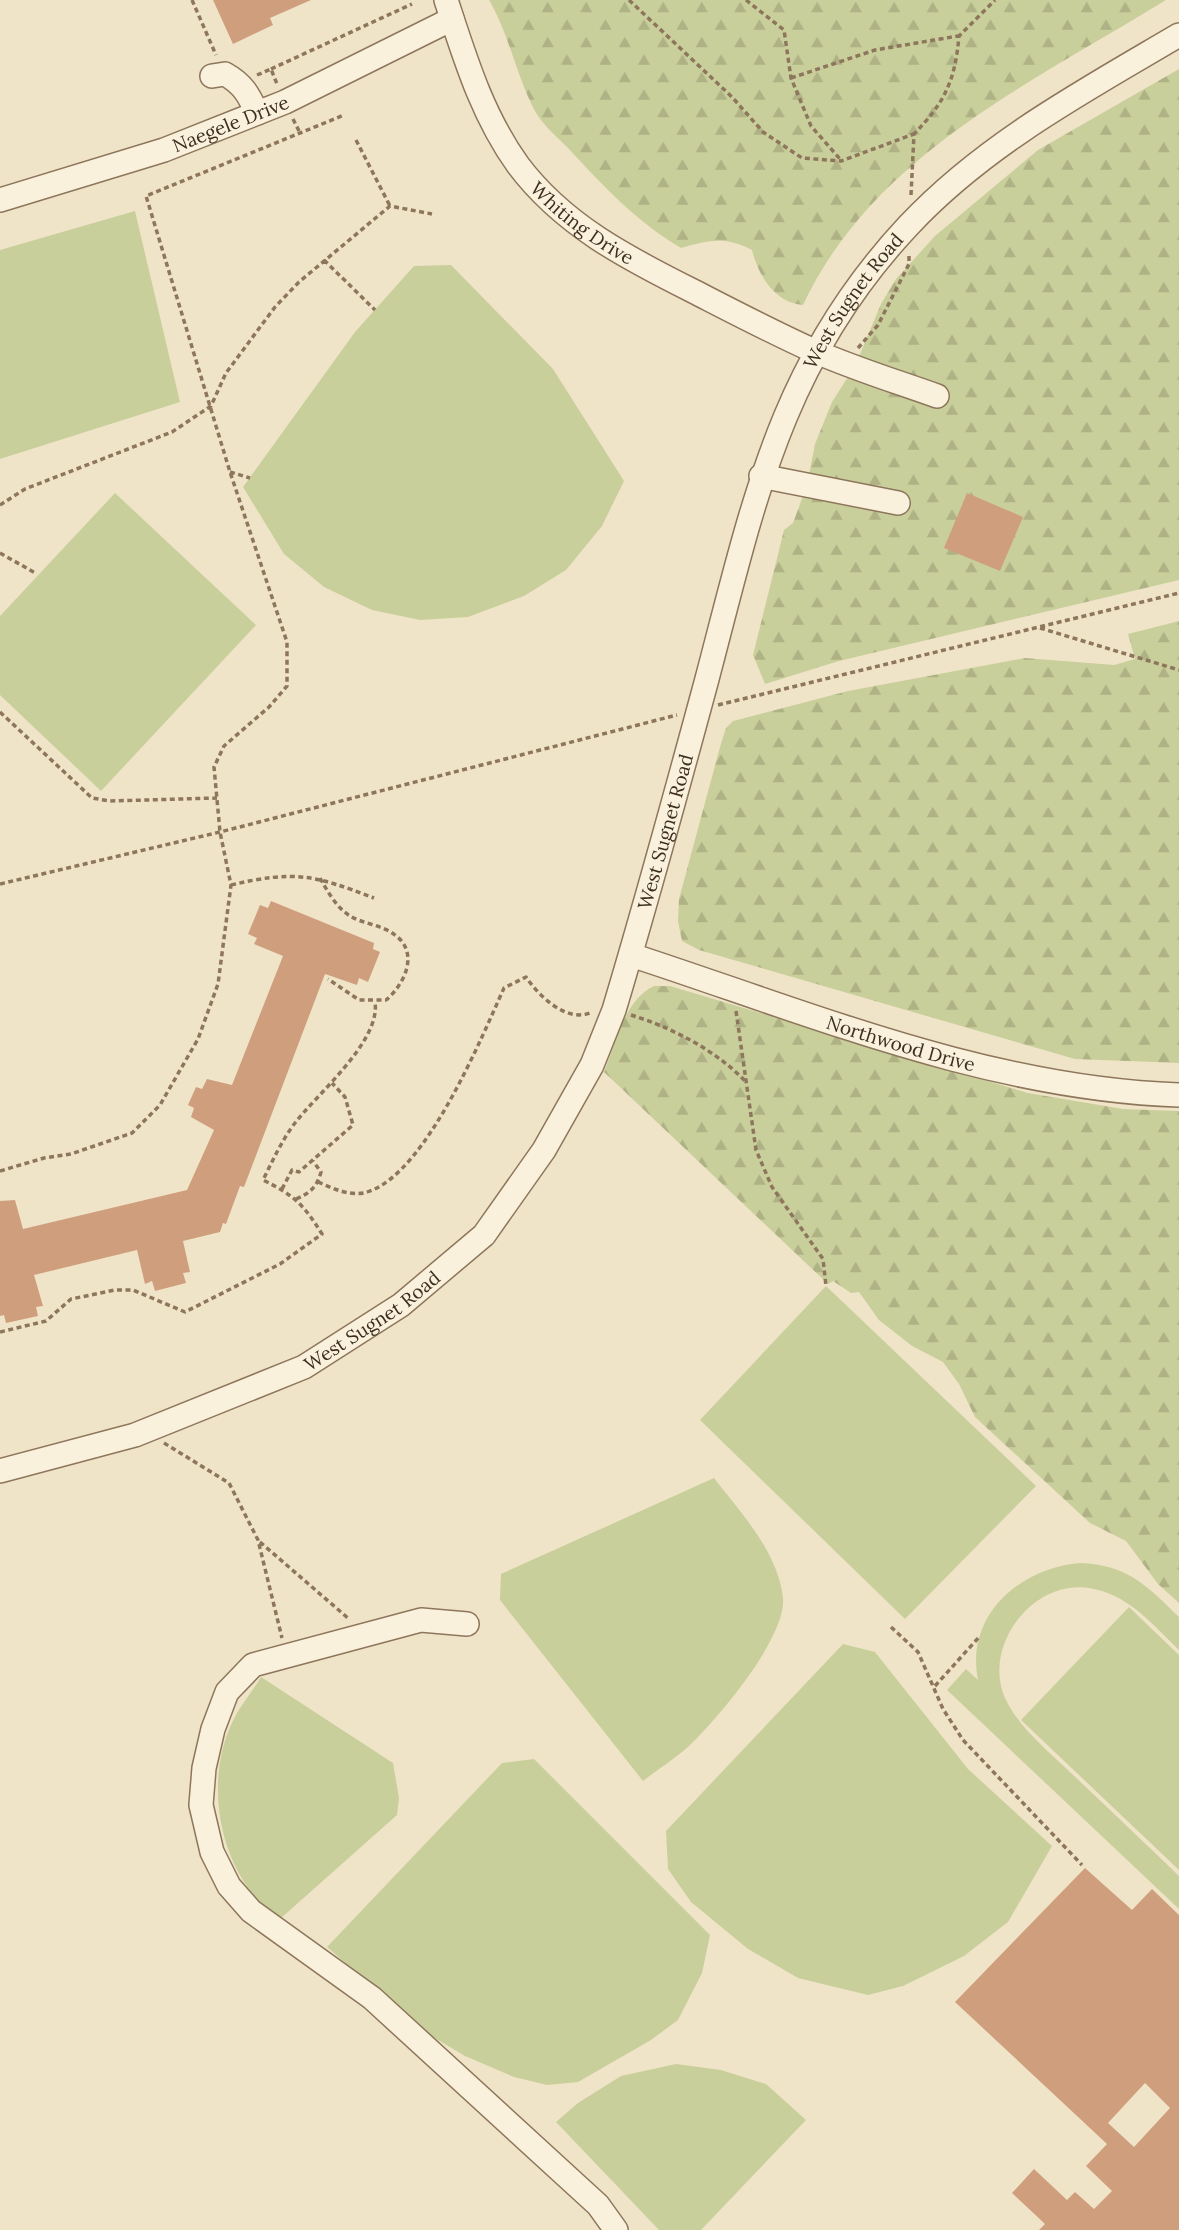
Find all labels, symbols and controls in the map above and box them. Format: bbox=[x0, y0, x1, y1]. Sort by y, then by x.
street label: Naegele Drive bbox=[169, 90, 292, 158]
street label: Whiting Drive bbox=[525, 176, 638, 270]
street label: West Sugnet Road bbox=[798, 228, 908, 373]
street label: West Sugnet Road bbox=[632, 751, 698, 912]
street label: Northwood Drive bbox=[824, 1010, 978, 1076]
street label: West Sugnet Road bbox=[299, 1265, 445, 1376]

